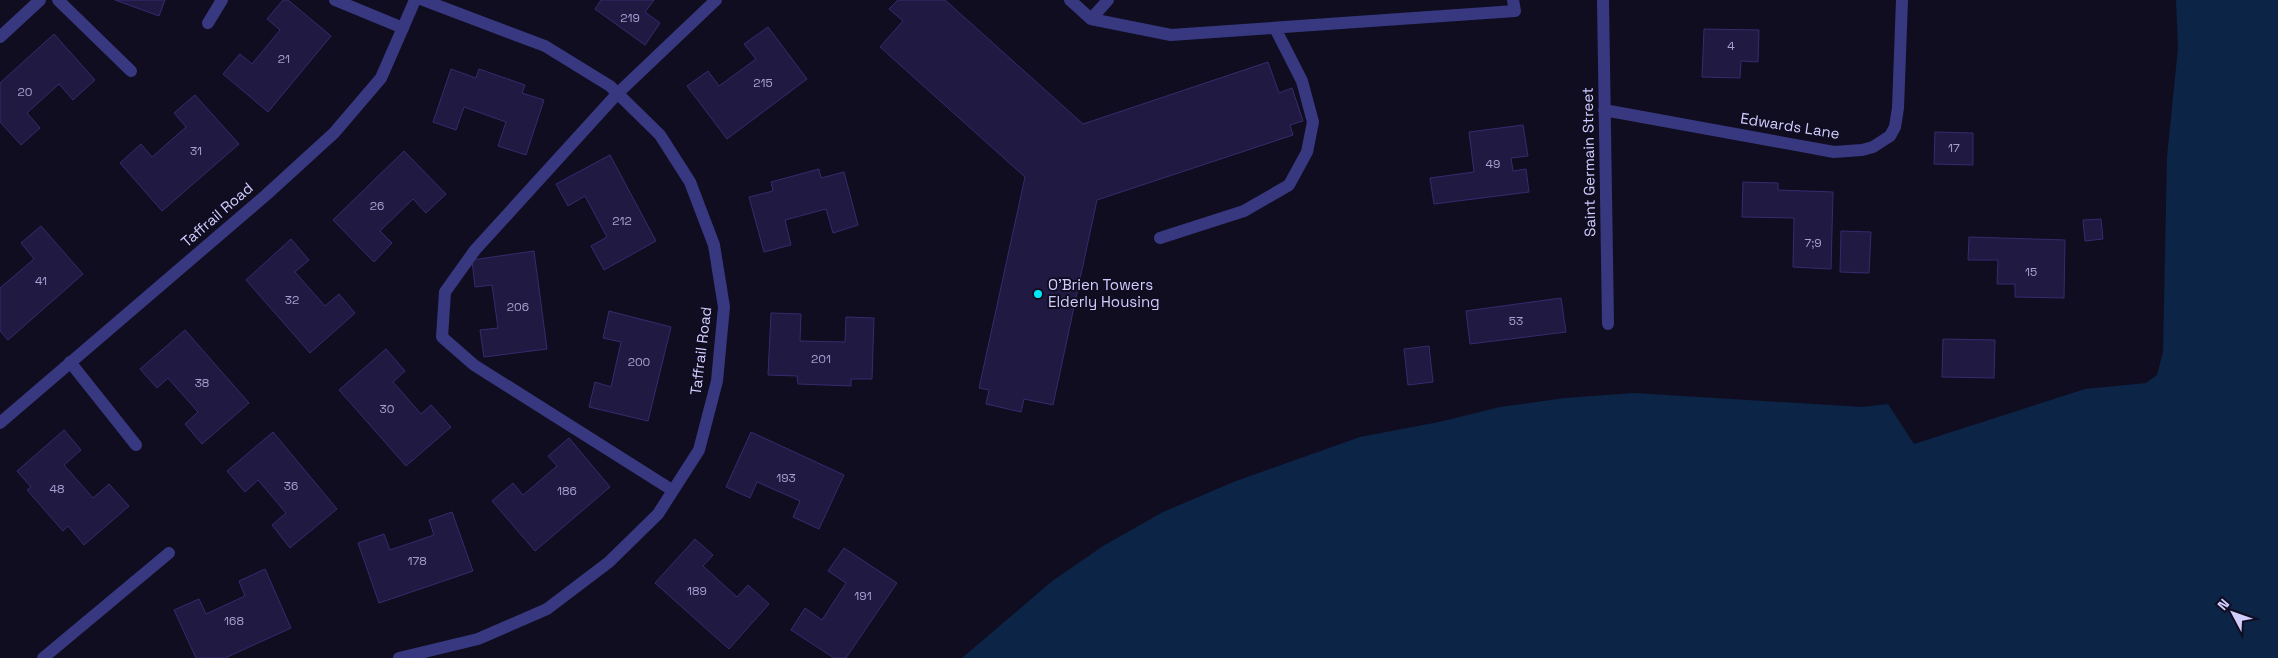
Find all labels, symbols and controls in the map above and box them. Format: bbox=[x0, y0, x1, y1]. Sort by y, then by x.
house number: 219 bbox=[620, 10, 640, 26]
house number: 4 bbox=[1727, 38, 1735, 54]
house number: 21 bbox=[278, 51, 290, 67]
house number: 215 bbox=[753, 75, 773, 91]
house number: 20 bbox=[18, 84, 32, 100]
street label: Saint Germain Street bbox=[1578, 87, 1599, 237]
street label: Edwards Lane bbox=[1739, 108, 1841, 143]
house number: 17 bbox=[1948, 140, 1960, 156]
house number: 31 bbox=[190, 143, 202, 159]
house number: 49 bbox=[1486, 156, 1500, 172]
street label: Taffrail Road bbox=[177, 178, 257, 251]
house number: 26 bbox=[370, 198, 384, 214]
house number: 212 bbox=[612, 213, 632, 229]
house number: 7;9 bbox=[1804, 235, 1822, 251]
house number: 15 bbox=[2025, 264, 2037, 280]
house number: 41 bbox=[35, 273, 47, 289]
place label: O'Brien Towers Elderly Housing bbox=[1048, 275, 1160, 311]
marker: O'Brien Towers Elderly Housing bbox=[1032, 288, 1044, 300]
house number: 32 bbox=[285, 292, 299, 308]
house number: 206 bbox=[507, 299, 529, 315]
street label: Taffrail Road bbox=[686, 306, 715, 396]
house number: 53 bbox=[1509, 313, 1523, 329]
house number: 201 bbox=[811, 351, 831, 367]
house number: 200 bbox=[628, 354, 650, 370]
house number: 38 bbox=[195, 375, 209, 391]
house number: 30 bbox=[380, 401, 394, 417]
house number: 193 bbox=[776, 470, 796, 486]
house number: 36 bbox=[284, 478, 298, 494]
house number: 48 bbox=[50, 481, 64, 497]
house number: 186 bbox=[557, 483, 577, 499]
house number: 178 bbox=[407, 553, 427, 569]
house number: 189 bbox=[687, 583, 707, 599]
house number: 191 bbox=[854, 588, 872, 604]
north arrow bbox=[2208, 588, 2258, 638]
text: N bbox=[2213, 595, 2233, 614]
house number: 168 bbox=[224, 613, 244, 629]

